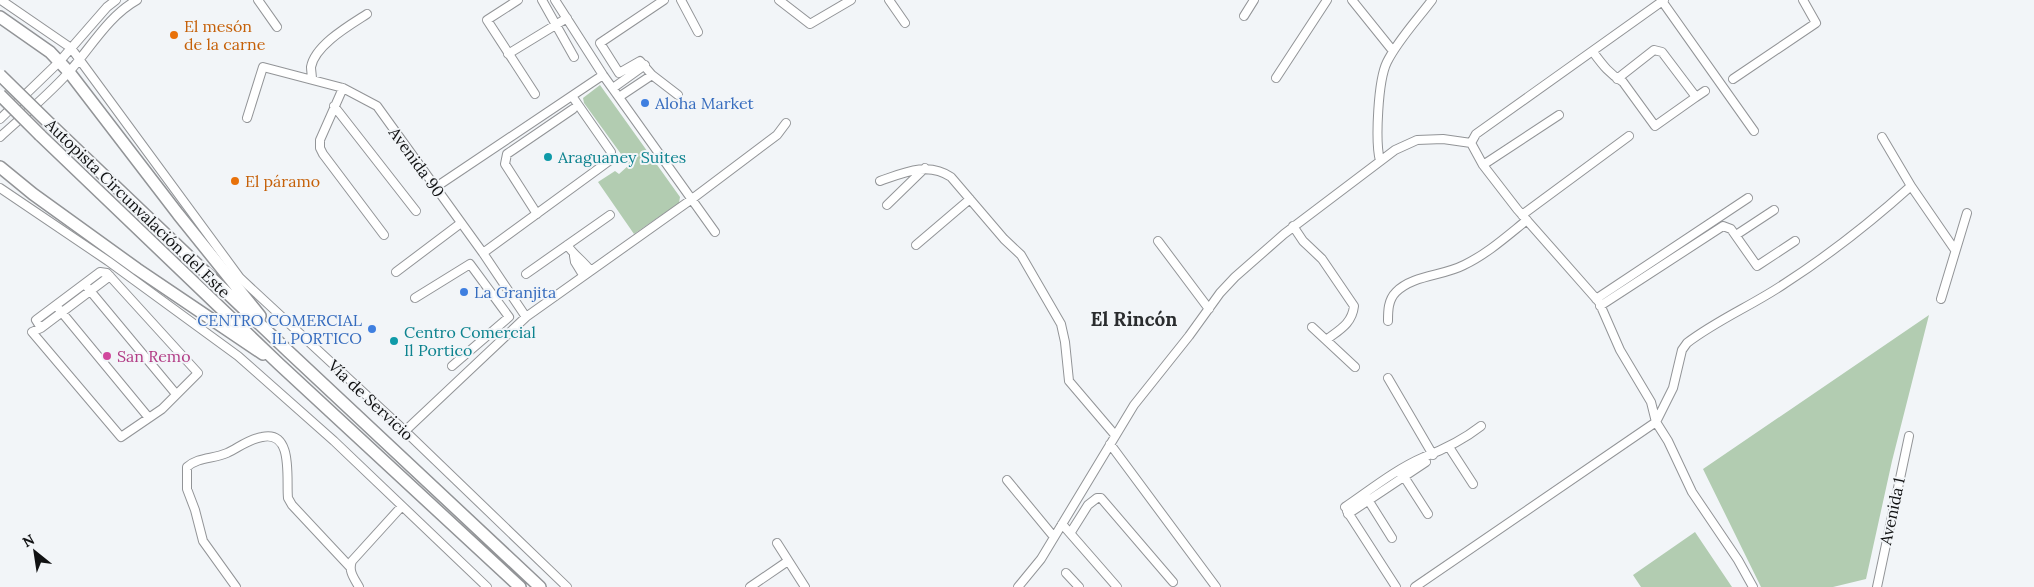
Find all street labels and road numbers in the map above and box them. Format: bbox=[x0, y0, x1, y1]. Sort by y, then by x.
street label: Autopista Circunvalación del Este bbox=[41, 113, 235, 302]
street label: Avenida 90 bbox=[384, 122, 449, 201]
street label: Vía de Servicio bbox=[323, 355, 418, 445]
street label: Avenida 1 bbox=[1875, 475, 1909, 548]

